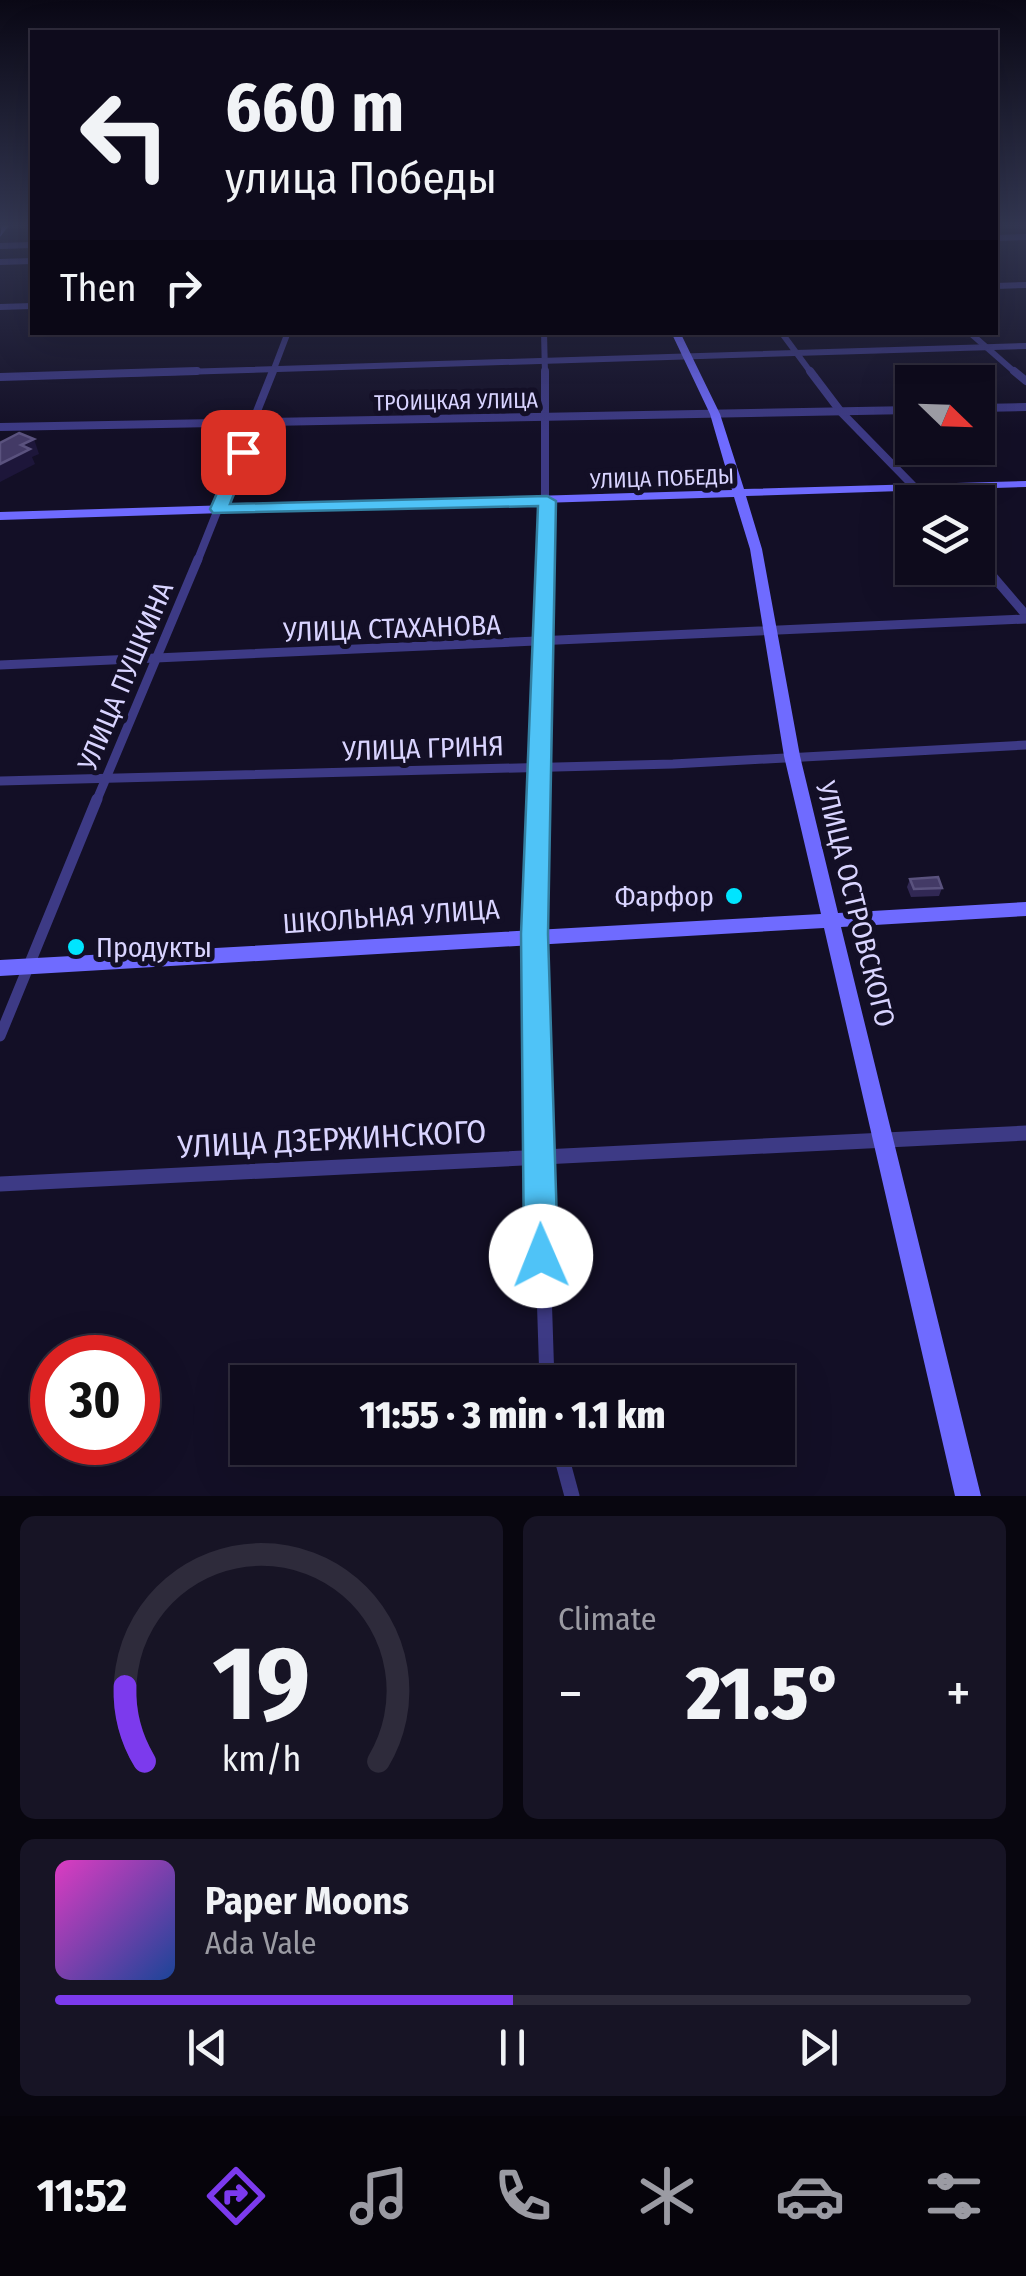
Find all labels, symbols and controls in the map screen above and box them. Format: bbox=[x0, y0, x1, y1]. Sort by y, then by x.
text: 660 m bbox=[225, 66, 404, 150]
icon: left bbox=[60, 70, 190, 200]
text: улица Победы bbox=[225, 151, 497, 205]
icon: right bbox=[156, 260, 211, 315]
text: Then bbox=[60, 265, 136, 311]
north arrow bbox=[895, 365, 995, 465]
map controls bbox=[895, 365, 995, 585]
street label: ТРОИЦКАЯ УЛИЦА bbox=[374, 387, 539, 416]
pin bbox=[201, 410, 286, 495]
icon: arrive bbox=[216, 425, 271, 480]
street label: УЛИЦА ПОБЕДЫ bbox=[589, 462, 734, 495]
button: layers bbox=[895, 485, 995, 585]
street label: УЛИЦА ПУШКИНА bbox=[70, 577, 180, 776]
street label: УЛИЦА СТАХАНОВА bbox=[282, 608, 502, 649]
street label: УЛИЦА ГРИНЯ bbox=[341, 729, 504, 768]
street label: УЛИЦА ОСТРОВСКОГО bbox=[809, 777, 902, 1030]
place label: Фарфор bbox=[615, 880, 714, 913]
marker: Фарфор bbox=[723, 885, 745, 907]
street label: ШКОЛЬНАЯ УЛИЦА bbox=[281, 892, 501, 941]
place label: Продукты bbox=[96, 931, 212, 964]
marker: Продукты bbox=[65, 936, 87, 958]
street label: УЛИЦА ДЗЕРЖИНСКОГО bbox=[176, 1112, 487, 1166]
position arrow bbox=[489, 1204, 593, 1308]
speed limit sign: 30 bbox=[30, 1335, 160, 1465]
text: 11:55 · 3 min · 1.1 km bbox=[360, 1392, 665, 1438]
text: Climate bbox=[558, 1600, 657, 1638]
text: 19 bbox=[213, 1622, 310, 1747]
text: 21.5° bbox=[686, 1649, 843, 1739]
text: − bbox=[558, 1661, 583, 1727]
text: + bbox=[946, 1661, 971, 1727]
text: km/h bbox=[222, 1738, 301, 1780]
text: Paper Moons bbox=[205, 1878, 409, 1924]
text: Ada Vale bbox=[205, 1924, 317, 1962]
icon: previous bbox=[180, 2020, 235, 2075]
icon: pause bbox=[485, 2020, 540, 2075]
icon: next bbox=[791, 2020, 846, 2075]
icon: directions bbox=[201, 2161, 271, 2231]
icon: music bbox=[344, 2161, 414, 2231]
icon: phone bbox=[488, 2161, 558, 2231]
icon: climate bbox=[632, 2161, 702, 2231]
icon: car bbox=[775, 2161, 845, 2231]
icon: filters bbox=[919, 2161, 989, 2231]
text: 11:52 bbox=[37, 2169, 127, 2223]

